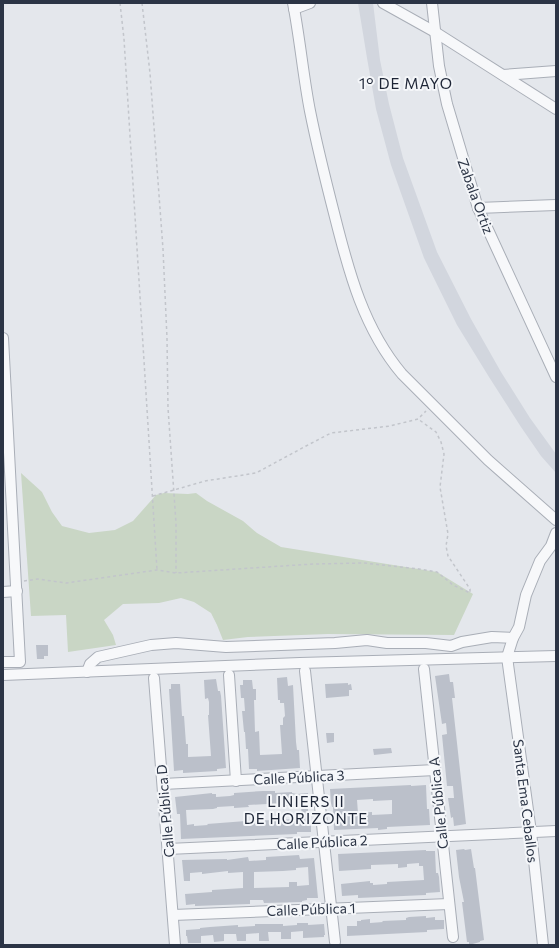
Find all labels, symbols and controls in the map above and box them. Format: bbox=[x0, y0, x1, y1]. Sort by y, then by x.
district label: 1° DE MAYO bbox=[359, 74, 453, 92]
street label: Zabala Ortiz bbox=[454, 156, 498, 236]
street label: Santa Ema Ceballos bbox=[510, 738, 542, 864]
street label: Calle Pública A bbox=[425, 756, 451, 850]
street label: Calle Pública D bbox=[152, 764, 178, 858]
street label: Calle Pública 3 bbox=[253, 766, 345, 788]
district label: LINIERS II DE HORIZONTE bbox=[244, 792, 368, 827]
street label: Calle Pública 2 bbox=[276, 831, 368, 853]
street label: Calle Pública 1 bbox=[266, 899, 356, 919]

